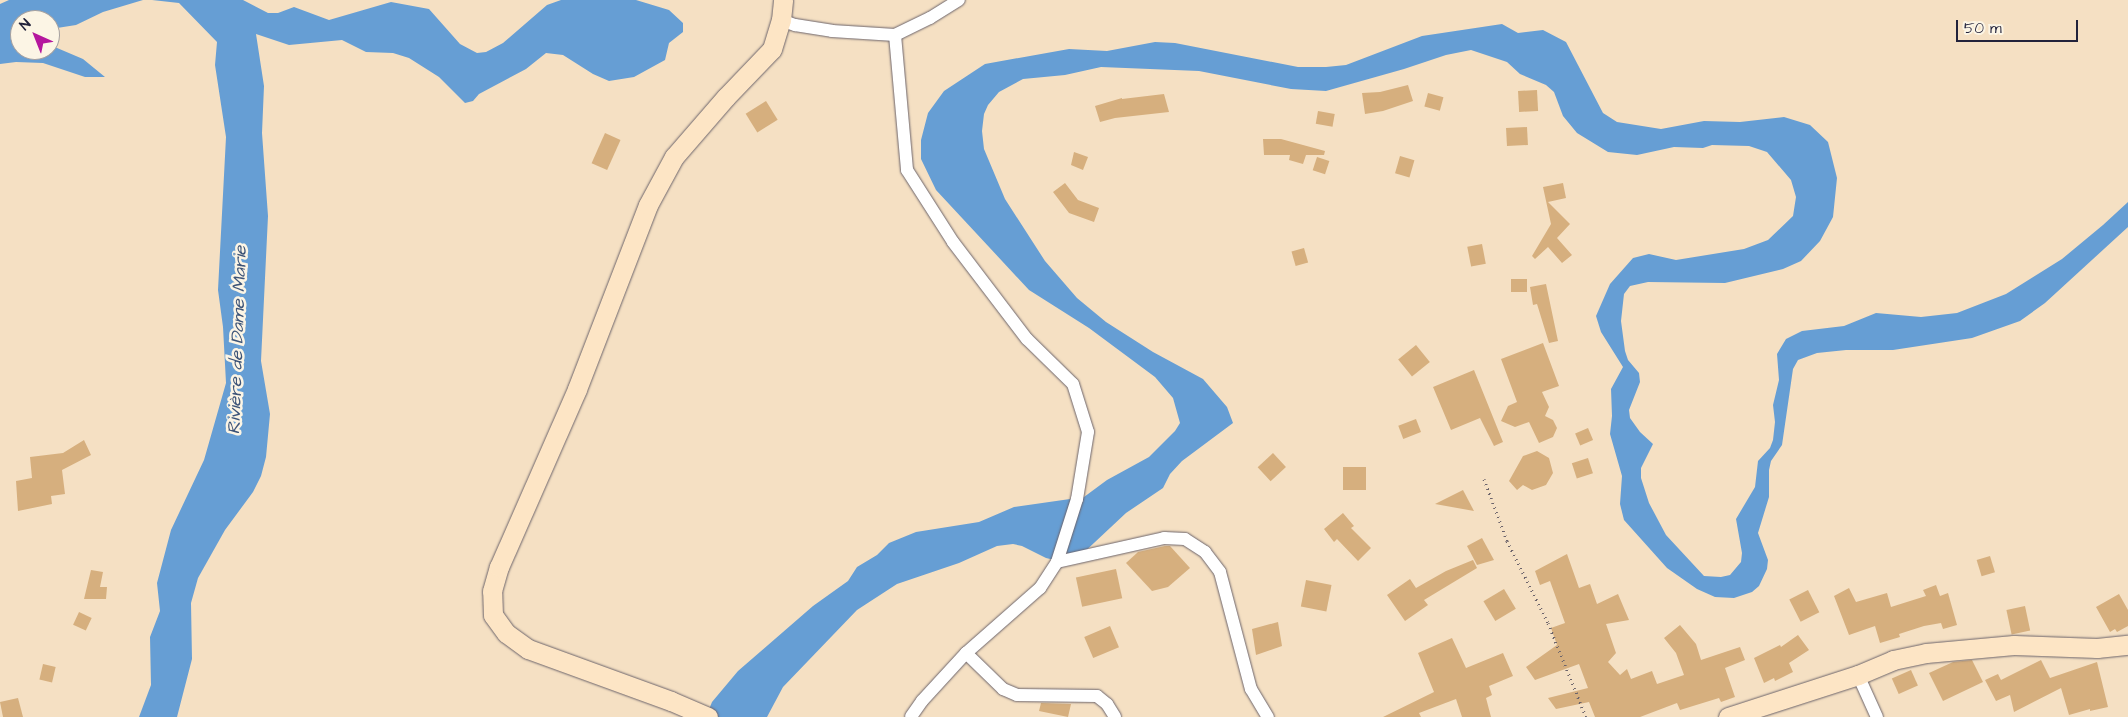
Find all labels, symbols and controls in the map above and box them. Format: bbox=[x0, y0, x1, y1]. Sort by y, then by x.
north arrow bbox=[10, 10, 60, 60]
scale bar bbox=[1958, 10, 2080, 42]
text: N bbox=[15, 15, 35, 35]
text: 50 m bbox=[1964, 18, 2002, 39]
water label: Rivière de Dame Marie bbox=[224, 245, 252, 435]

